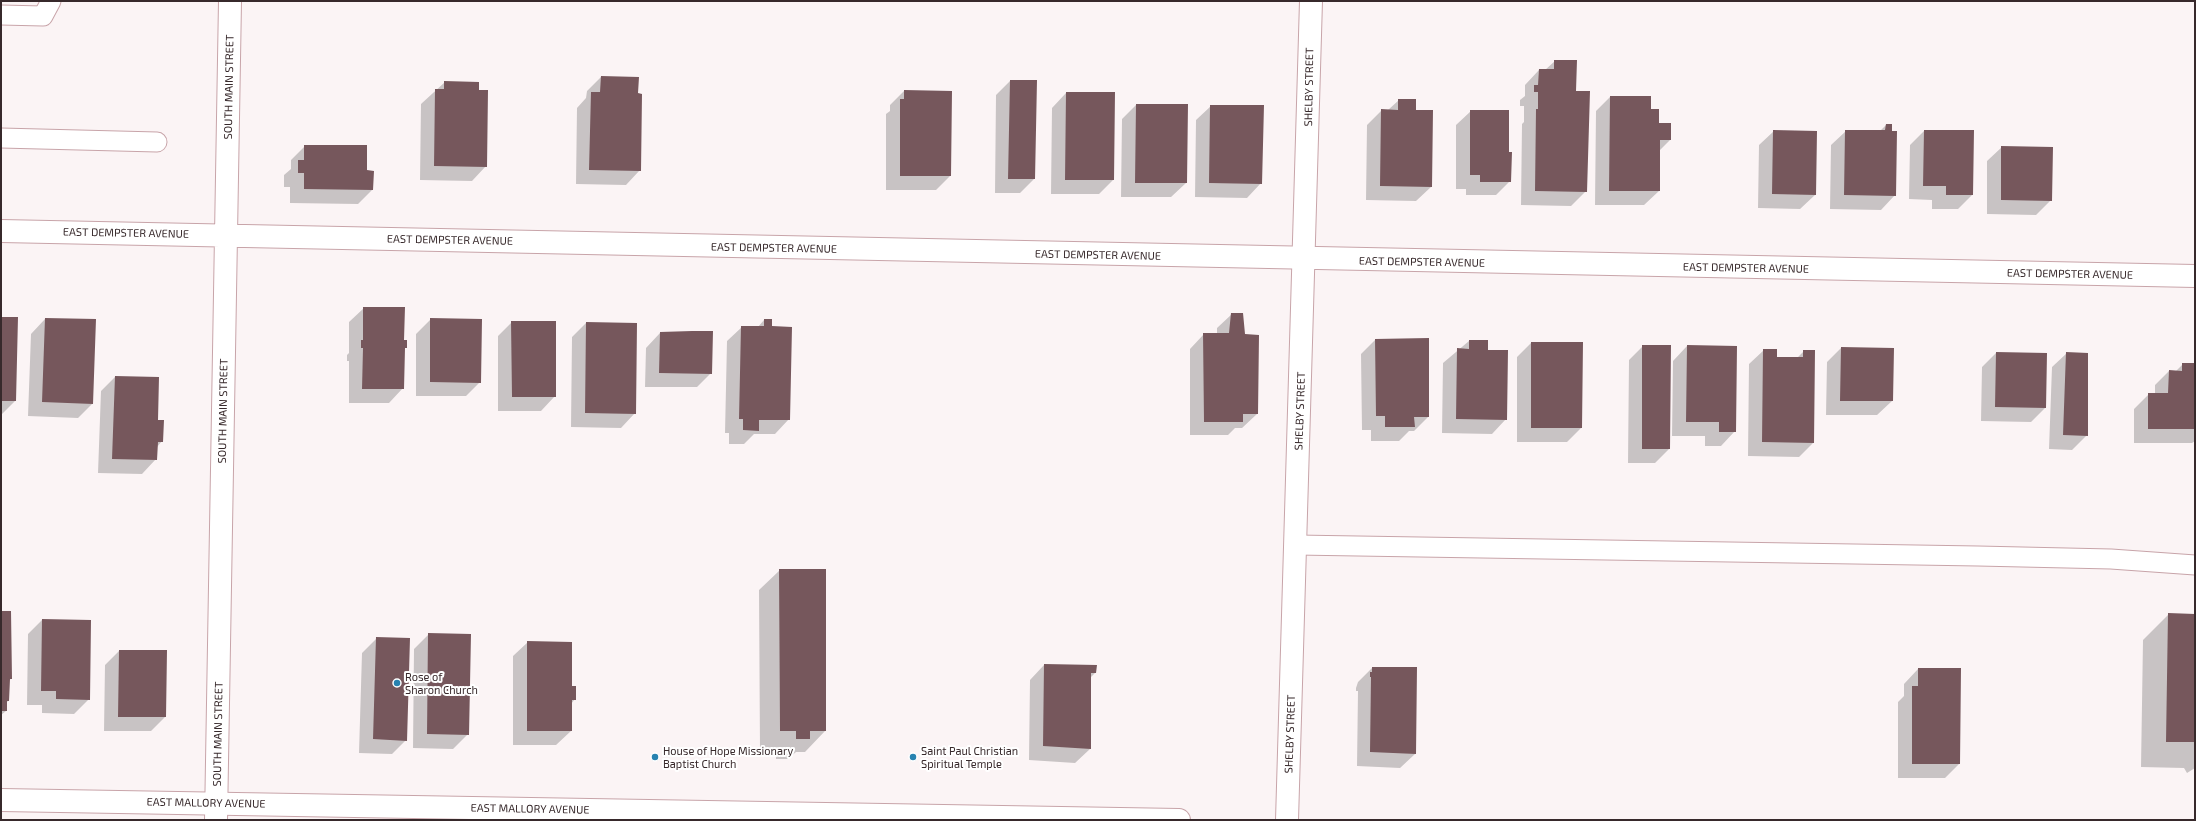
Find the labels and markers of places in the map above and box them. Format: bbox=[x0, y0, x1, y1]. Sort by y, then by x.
place label: Rose of Sharon Church bbox=[405, 670, 478, 696]
marker: Rose of Sharon Church bbox=[392, 678, 402, 688]
place label: House of Hope Missionary Baptist Church bbox=[663, 744, 793, 770]
place label: Saint Paul Christian Spiritual Temple bbox=[921, 744, 1018, 770]
marker: House of Hope Missionary Baptist Church bbox=[650, 752, 660, 762]
marker: Saint Paul Christian Spiritual Temple bbox=[908, 752, 918, 762]

